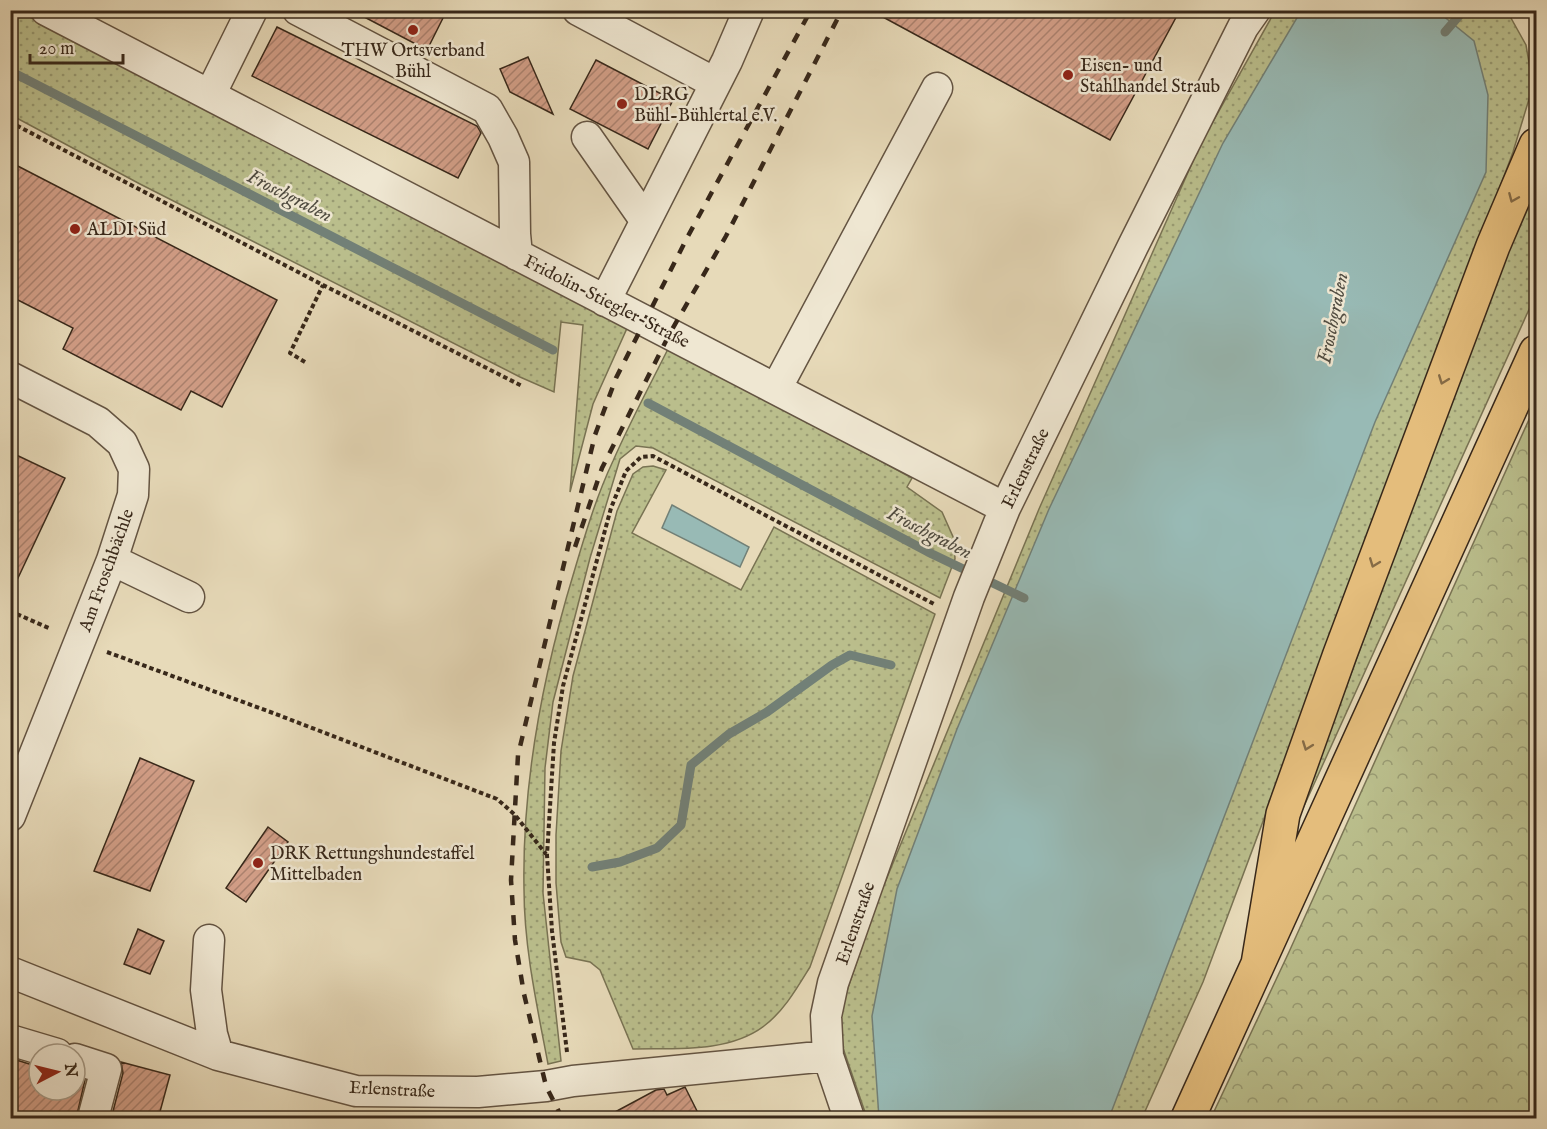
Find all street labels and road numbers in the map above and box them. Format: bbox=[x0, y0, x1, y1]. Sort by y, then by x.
street label: Fridolin-Stiegler-Straße bbox=[520, 251, 693, 354]
street label: Erlenstraße bbox=[997, 425, 1056, 512]
street label: Am Froschbächle bbox=[74, 506, 140, 636]
street label: Erlenstraße bbox=[832, 879, 881, 968]
street label: Erlenstraße bbox=[348, 1077, 436, 1104]

